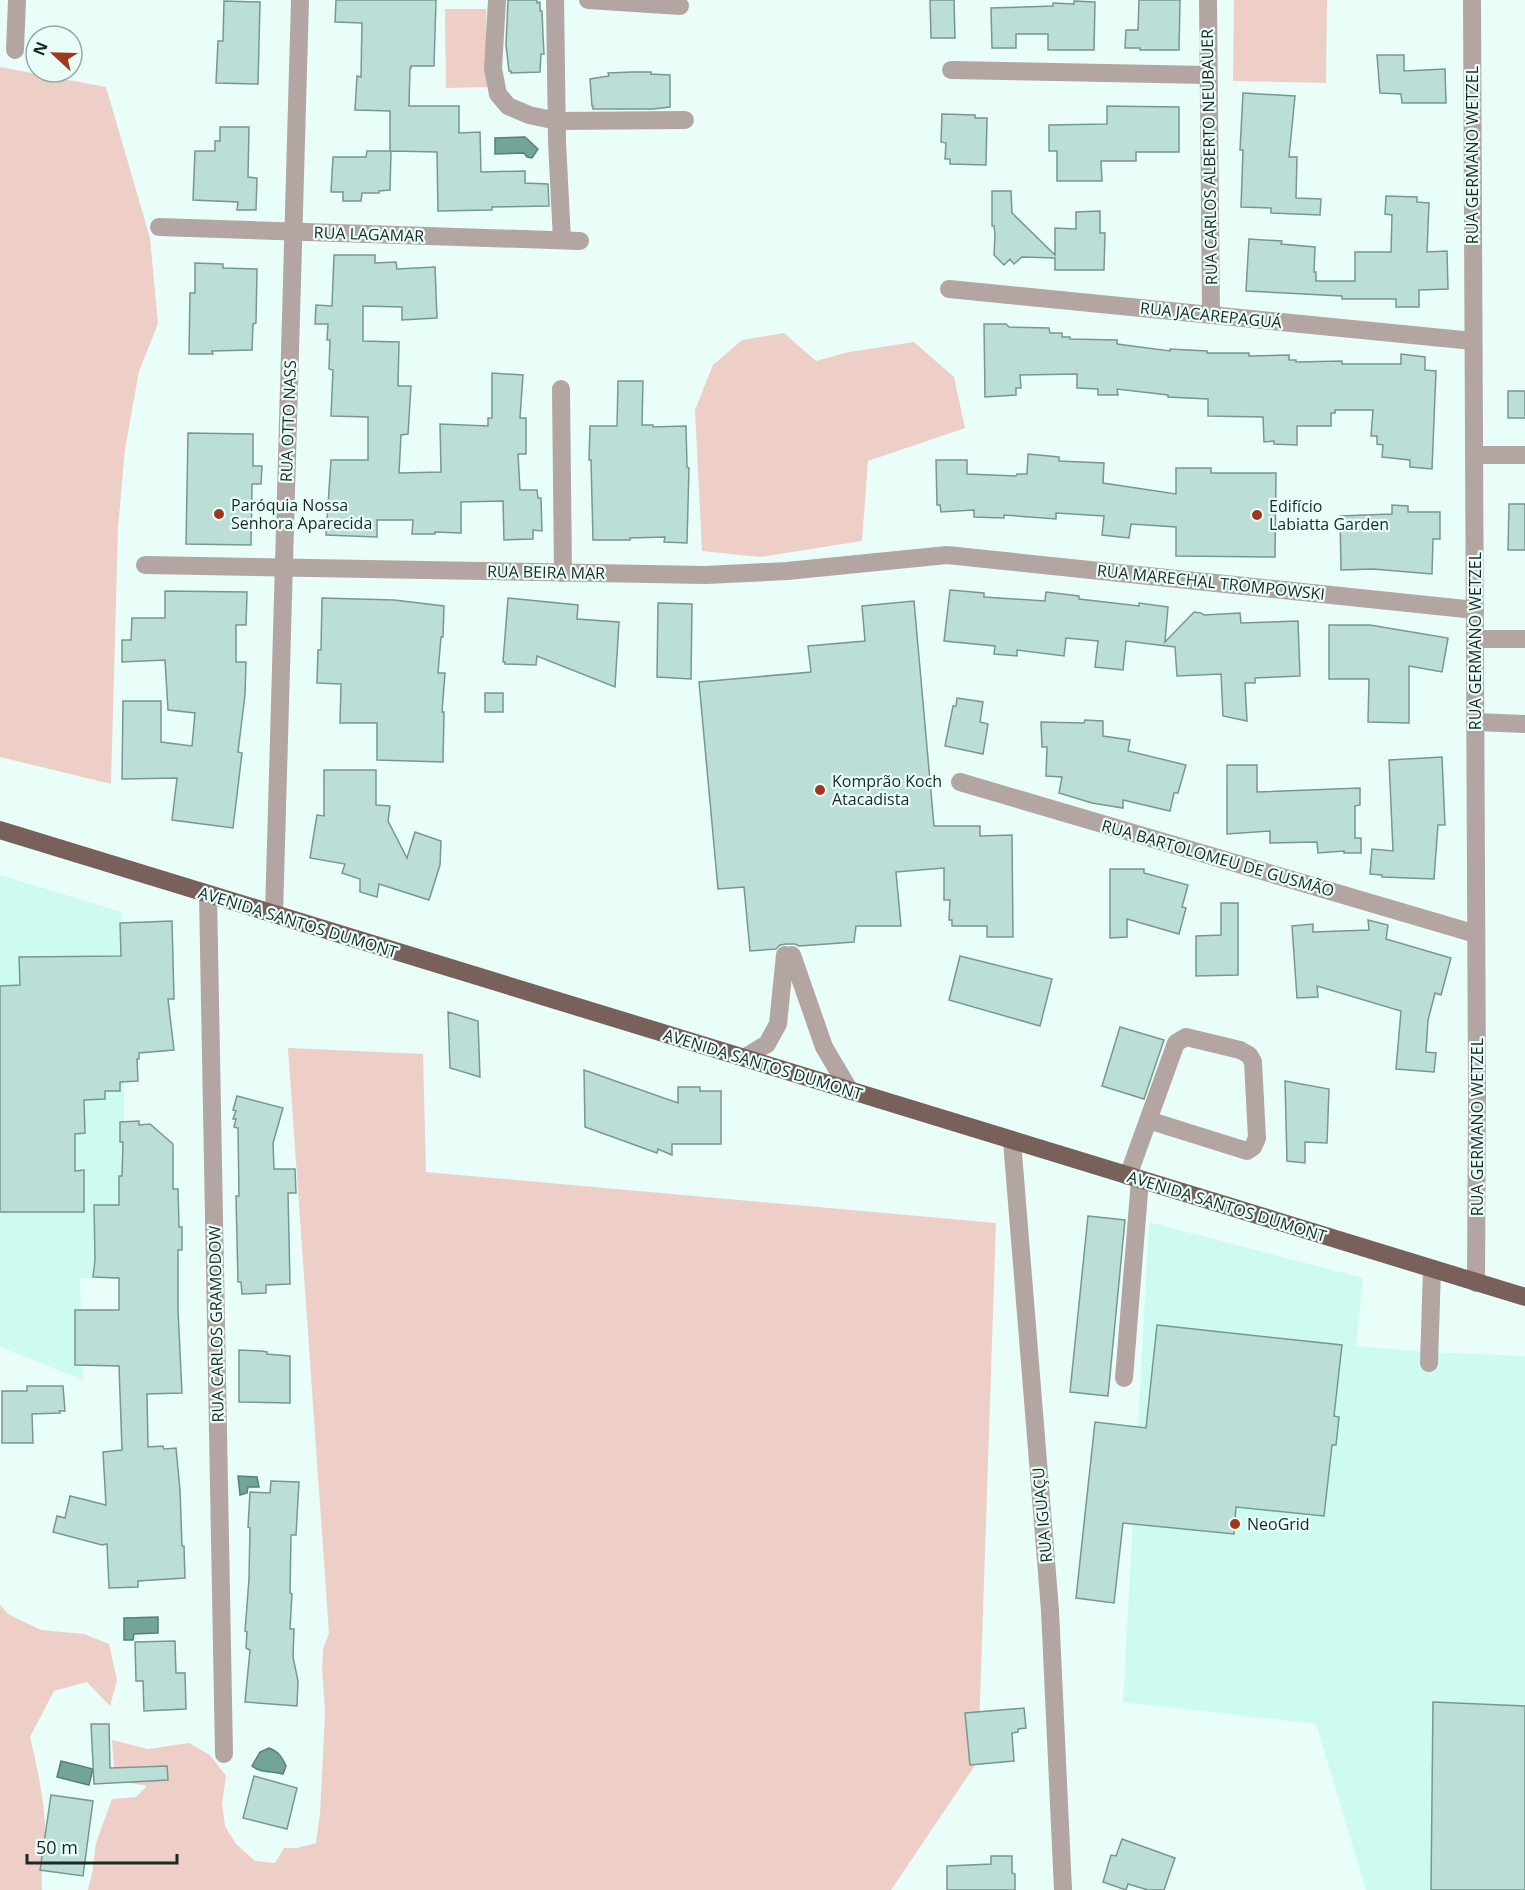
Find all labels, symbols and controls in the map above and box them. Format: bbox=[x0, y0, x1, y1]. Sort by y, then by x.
north arrow bbox=[24, 24, 84, 84]
street label: RUA CARLOS ALBERTO NEUBAUER bbox=[1196, 29, 1222, 285]
text: N bbox=[27, 38, 53, 59]
street label: RUA GERMANO WETZEL bbox=[1461, 66, 1483, 244]
street label: RUA LAGAMAR bbox=[313, 221, 425, 247]
street label: RUA JACAREPAGUÁ bbox=[1139, 297, 1284, 333]
street label: RUA OTTO NASS bbox=[275, 359, 301, 482]
place label: Paróquia Nossa Senhora Aparecida bbox=[231, 494, 372, 534]
place label: Edifício Labiatta Garden bbox=[1269, 495, 1389, 535]
marker: Paróquia Nossa Senhora Aparecida bbox=[212, 507, 226, 521]
marker: Edifício Labiatta Garden bbox=[1250, 508, 1264, 522]
street label: RUA GERMANO WETZEL bbox=[1464, 552, 1486, 730]
street label: RUA MARECHAL TROMPOWSKI bbox=[1096, 559, 1326, 605]
street label: RUA BEIRA MAR bbox=[487, 560, 605, 584]
place label: Komprão Koch Atacadista bbox=[832, 770, 942, 810]
marker: Komprão Koch Atacadista bbox=[813, 783, 827, 797]
street label: RUA BARTOLOMEU DE GUSMÃO bbox=[1099, 814, 1337, 902]
street label: AVENIDA SANTOS DUMONT bbox=[196, 881, 400, 963]
street label: AVENIDA SANTOS DUMONT bbox=[661, 1023, 865, 1105]
street label: RUA GERMANO WETZEL bbox=[1466, 1038, 1488, 1216]
street label: AVENIDA SANTOS DUMONT bbox=[1125, 1165, 1329, 1247]
street label: RUA CARLOS GRAMODOW bbox=[203, 1225, 229, 1423]
street label: RUA IGUAÇU bbox=[1027, 1467, 1057, 1563]
place label: NeoGrid bbox=[1247, 1513, 1310, 1535]
marker: NeoGrid bbox=[1228, 1517, 1242, 1531]
scale bar bbox=[27, 1827, 177, 1865]
text: 50 m bbox=[36, 1835, 78, 1859]

